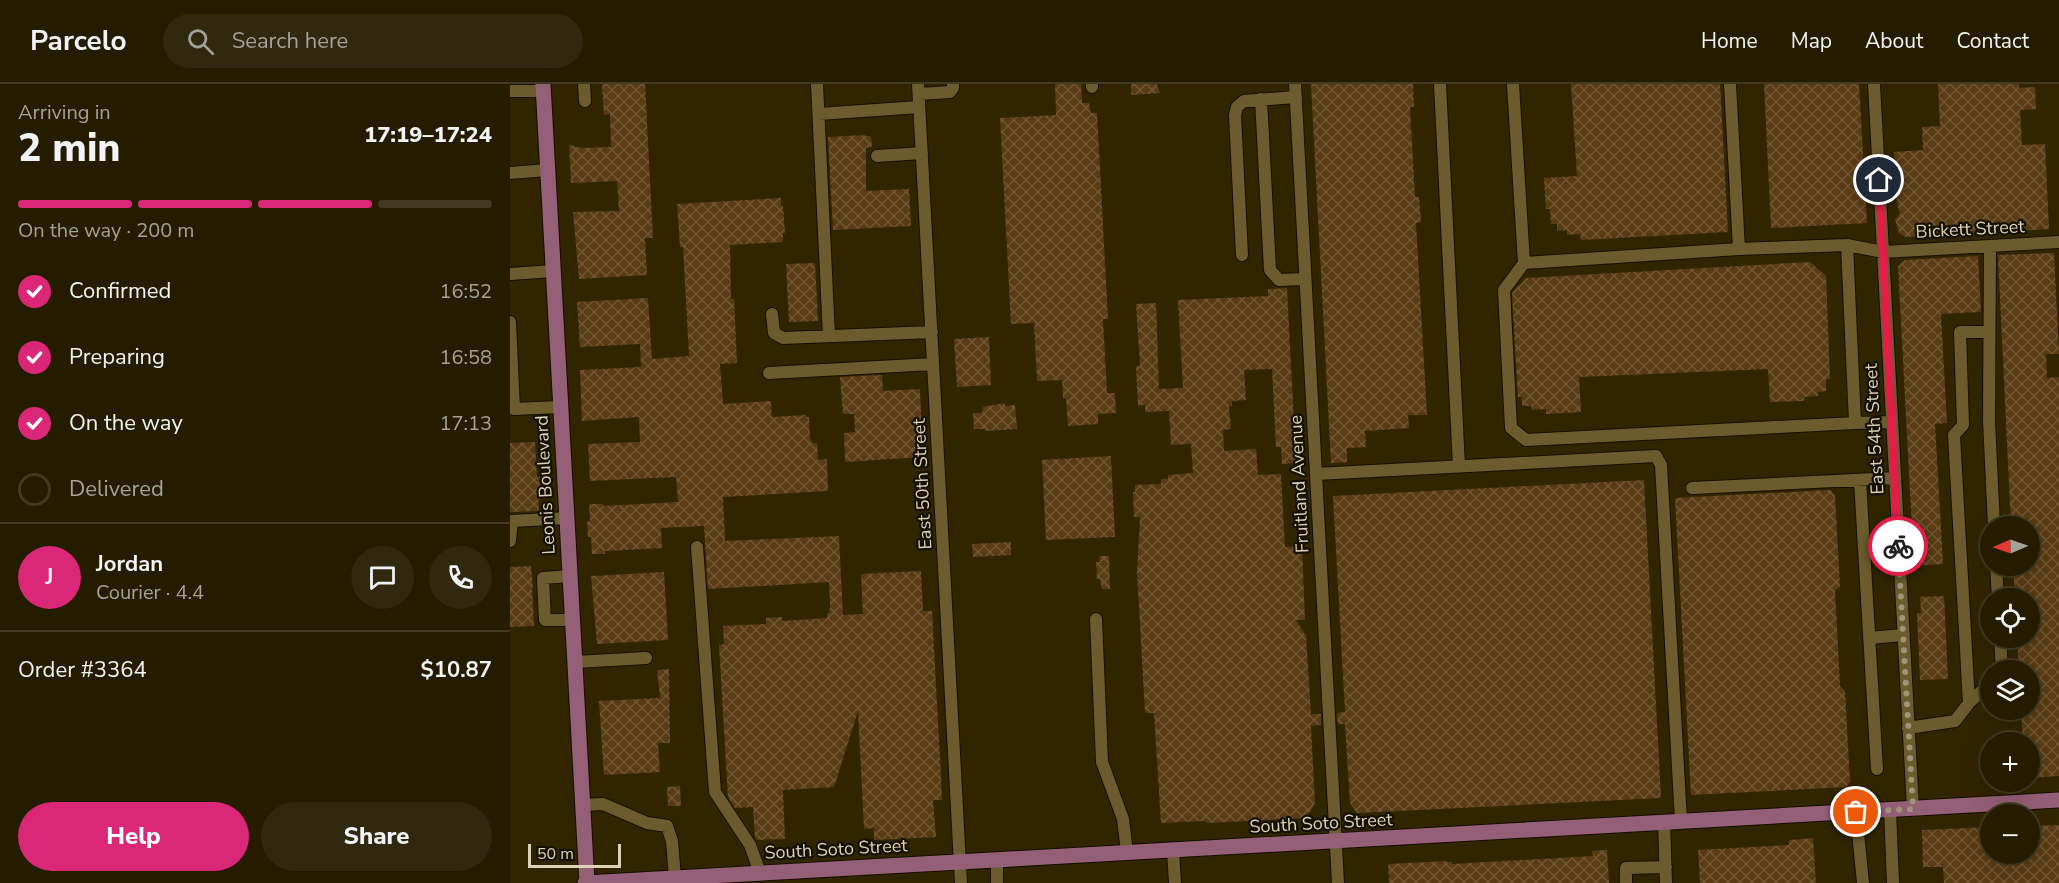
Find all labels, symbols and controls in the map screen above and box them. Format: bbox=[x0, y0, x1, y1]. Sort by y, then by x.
search box bbox=[163, 14, 583, 68]
text: Parcelo bbox=[30, 22, 127, 60]
icon: search bbox=[184, 25, 217, 58]
text: Search here bbox=[232, 26, 348, 56]
text: Home bbox=[1701, 27, 1758, 55]
text: Map bbox=[1791, 27, 1832, 55]
text: About bbox=[1865, 27, 1923, 55]
text: Contact bbox=[1956, 27, 2029, 55]
text: Arriving in bbox=[18, 99, 111, 126]
text: 17:19–17:24 bbox=[364, 120, 492, 150]
text: 2 min bbox=[18, 122, 121, 175]
pin bbox=[1853, 154, 1904, 205]
icon: home bbox=[1862, 163, 1895, 196]
street label: Bickett Street bbox=[1915, 214, 2026, 244]
text: On the way · 200 m bbox=[18, 217, 194, 244]
icon: check bbox=[18, 275, 51, 308]
text: Confirmed bbox=[69, 276, 171, 306]
text: 16:52 bbox=[439, 278, 492, 305]
icon: check bbox=[18, 341, 51, 374]
text: Preparing bbox=[69, 342, 165, 372]
text: 16:58 bbox=[439, 344, 492, 371]
street label: East 54th Street bbox=[1859, 362, 1889, 495]
icon: check bbox=[18, 407, 51, 440]
text: On the way bbox=[69, 408, 183, 438]
text: 17:13 bbox=[439, 410, 492, 437]
street label: Fruitland Avenue bbox=[1283, 414, 1315, 554]
street label: Leonis Boulevard bbox=[529, 415, 561, 555]
street label: East 50th Street bbox=[907, 417, 937, 550]
text: Delivered bbox=[69, 474, 164, 504]
courier bbox=[1868, 516, 1928, 576]
north arrow bbox=[1980, 516, 2040, 576]
map controls bbox=[1980, 516, 2040, 864]
icon: bike bbox=[1882, 530, 1915, 563]
button: chat bbox=[351, 546, 414, 609]
button: phone bbox=[429, 546, 492, 609]
text: Jordan bbox=[96, 549, 163, 579]
text: J bbox=[46, 562, 53, 592]
text: Courier · 4.4 bbox=[96, 579, 204, 606]
button: locate bbox=[1980, 588, 2040, 648]
text: Order #3364 bbox=[18, 655, 147, 685]
text: $10.87 bbox=[421, 655, 492, 685]
button: layers bbox=[1980, 660, 2040, 720]
button: + bbox=[1980, 732, 2040, 792]
pin bbox=[1830, 786, 1881, 837]
icon: bag bbox=[1839, 795, 1872, 828]
button: Help bbox=[18, 802, 249, 871]
button: Share bbox=[261, 802, 492, 871]
button: − bbox=[1980, 804, 2040, 864]
street label: South Soto Street bbox=[1249, 807, 1394, 839]
street label: South Soto Street bbox=[764, 833, 909, 865]
scale bar bbox=[528, 841, 621, 868]
text: 50 m bbox=[537, 843, 574, 865]

